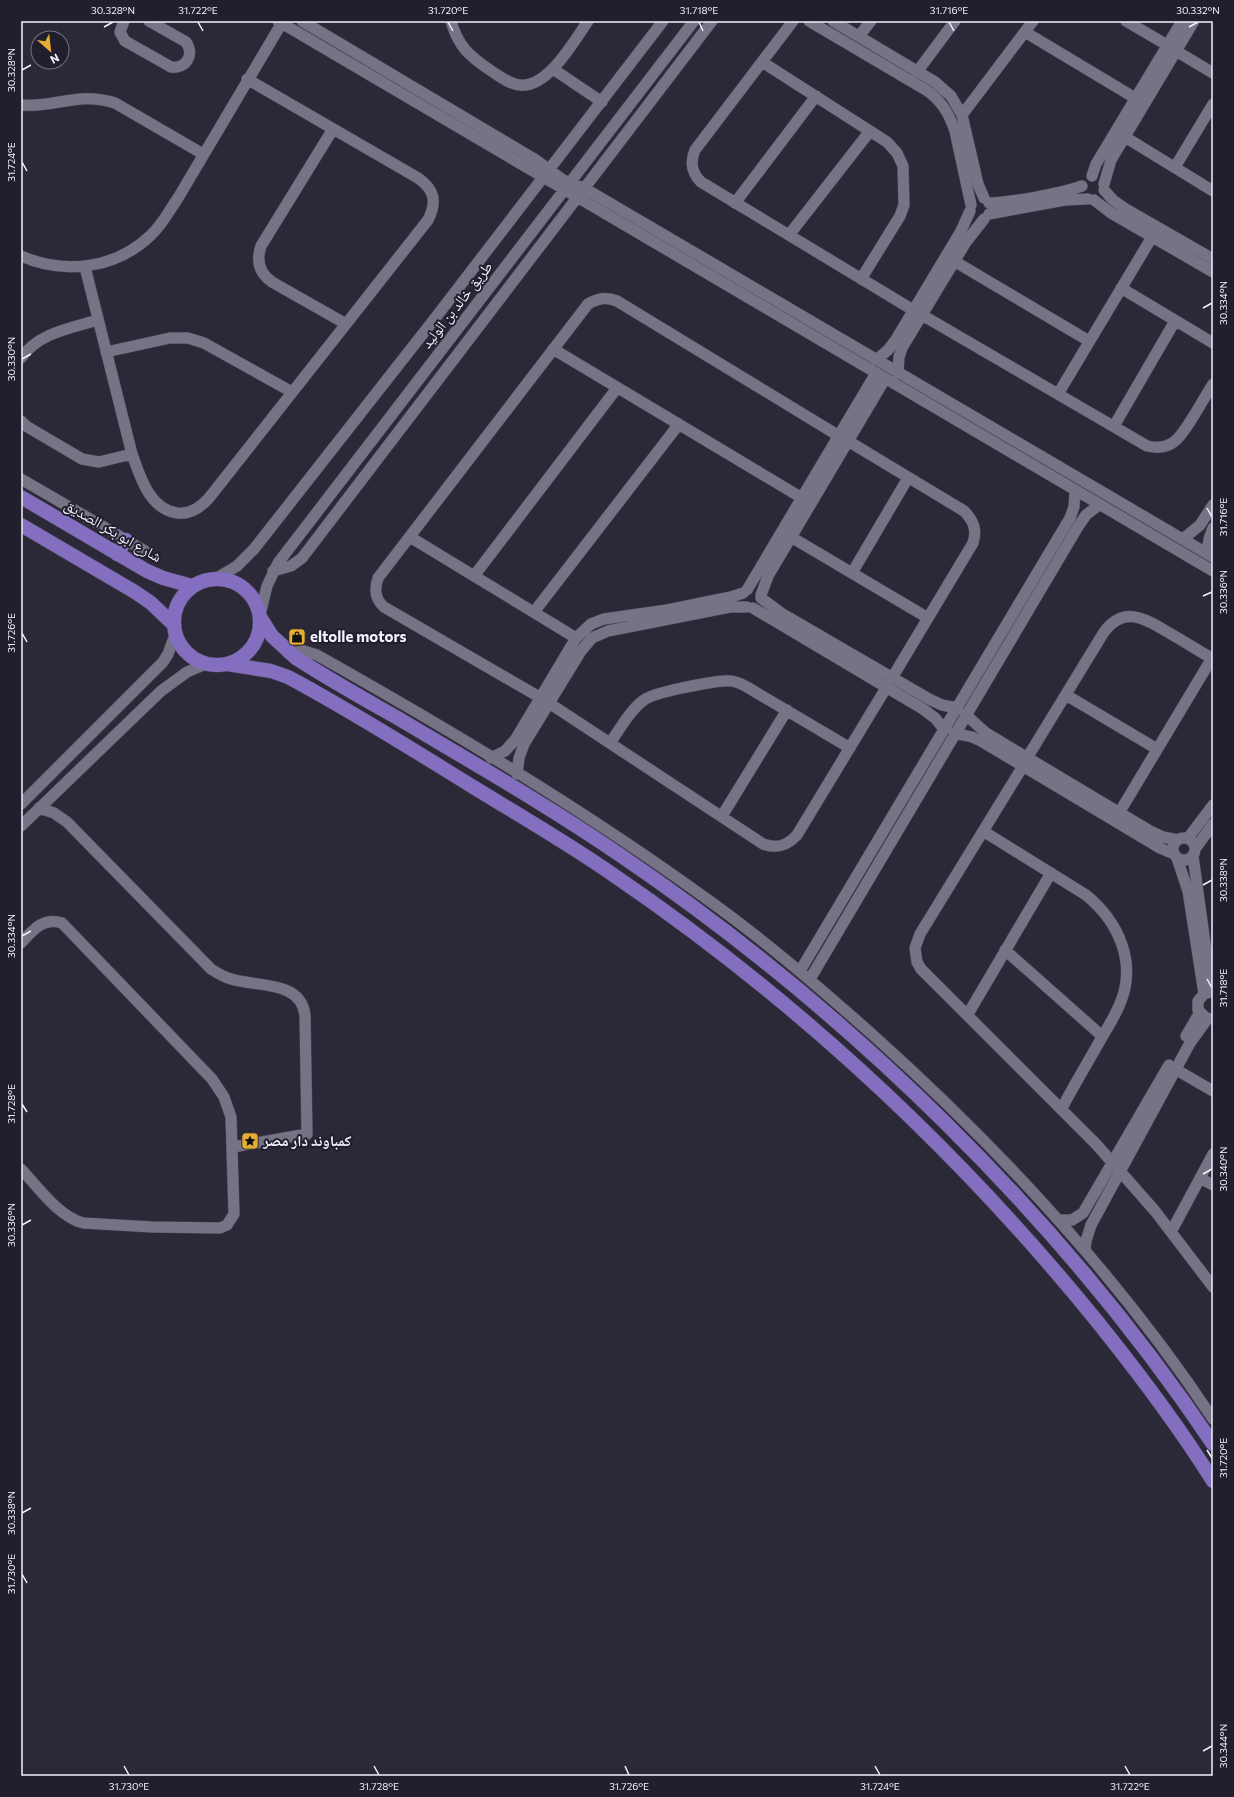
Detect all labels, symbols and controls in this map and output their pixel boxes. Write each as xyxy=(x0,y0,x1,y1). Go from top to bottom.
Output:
text: 30.328°N xyxy=(91,4,135,16)
text: 31.722°E xyxy=(178,4,218,16)
text: 31.720°E xyxy=(428,4,468,16)
text: 31.718°E xyxy=(680,4,718,16)
text: 31.716°E xyxy=(930,4,968,16)
text: 30.332°N xyxy=(1176,4,1220,16)
north arrow xyxy=(30,30,70,70)
text: 30.328°N xyxy=(5,48,17,92)
text: N xyxy=(48,52,62,67)
text: 31.724°E xyxy=(5,142,17,182)
street label: طريق خالد بن الوليد xyxy=(417,257,497,353)
text: 30.334°N xyxy=(1217,281,1229,325)
text: 30.330°N xyxy=(5,337,17,381)
street label: شارع ابو بكر الصديق xyxy=(61,495,165,567)
text: 31.716°E xyxy=(1217,498,1229,536)
text: 30.336°N xyxy=(1217,570,1229,614)
text: 31.726°E xyxy=(5,613,17,653)
shop icon: eltolle motors xyxy=(287,627,307,647)
place label: eltolle motors xyxy=(310,627,406,645)
text: 30.338°N xyxy=(1217,858,1229,902)
text: 30.334°N xyxy=(5,914,17,958)
text: 31.718°E xyxy=(1217,969,1229,1007)
text: 31.728°E xyxy=(5,1084,17,1124)
place icon: كمباوند دار مصر xyxy=(240,1131,260,1151)
place label: كمباوند دار مصر xyxy=(262,1131,352,1150)
text: 30.340°N xyxy=(1217,1147,1229,1191)
text: 30.336°N xyxy=(5,1203,17,1247)
text: 31.720°E xyxy=(1217,1438,1229,1478)
text: 30.338°N xyxy=(5,1491,17,1535)
text: 31.730°E xyxy=(5,1554,17,1594)
text: 30.344°N xyxy=(1217,1724,1229,1768)
text: 31.730°E xyxy=(109,1780,149,1792)
text: 31.728°E xyxy=(359,1780,399,1792)
text: 31.726°E xyxy=(609,1780,649,1792)
text: 31.724°E xyxy=(860,1780,900,1792)
text: 31.722°E xyxy=(1110,1780,1150,1792)

